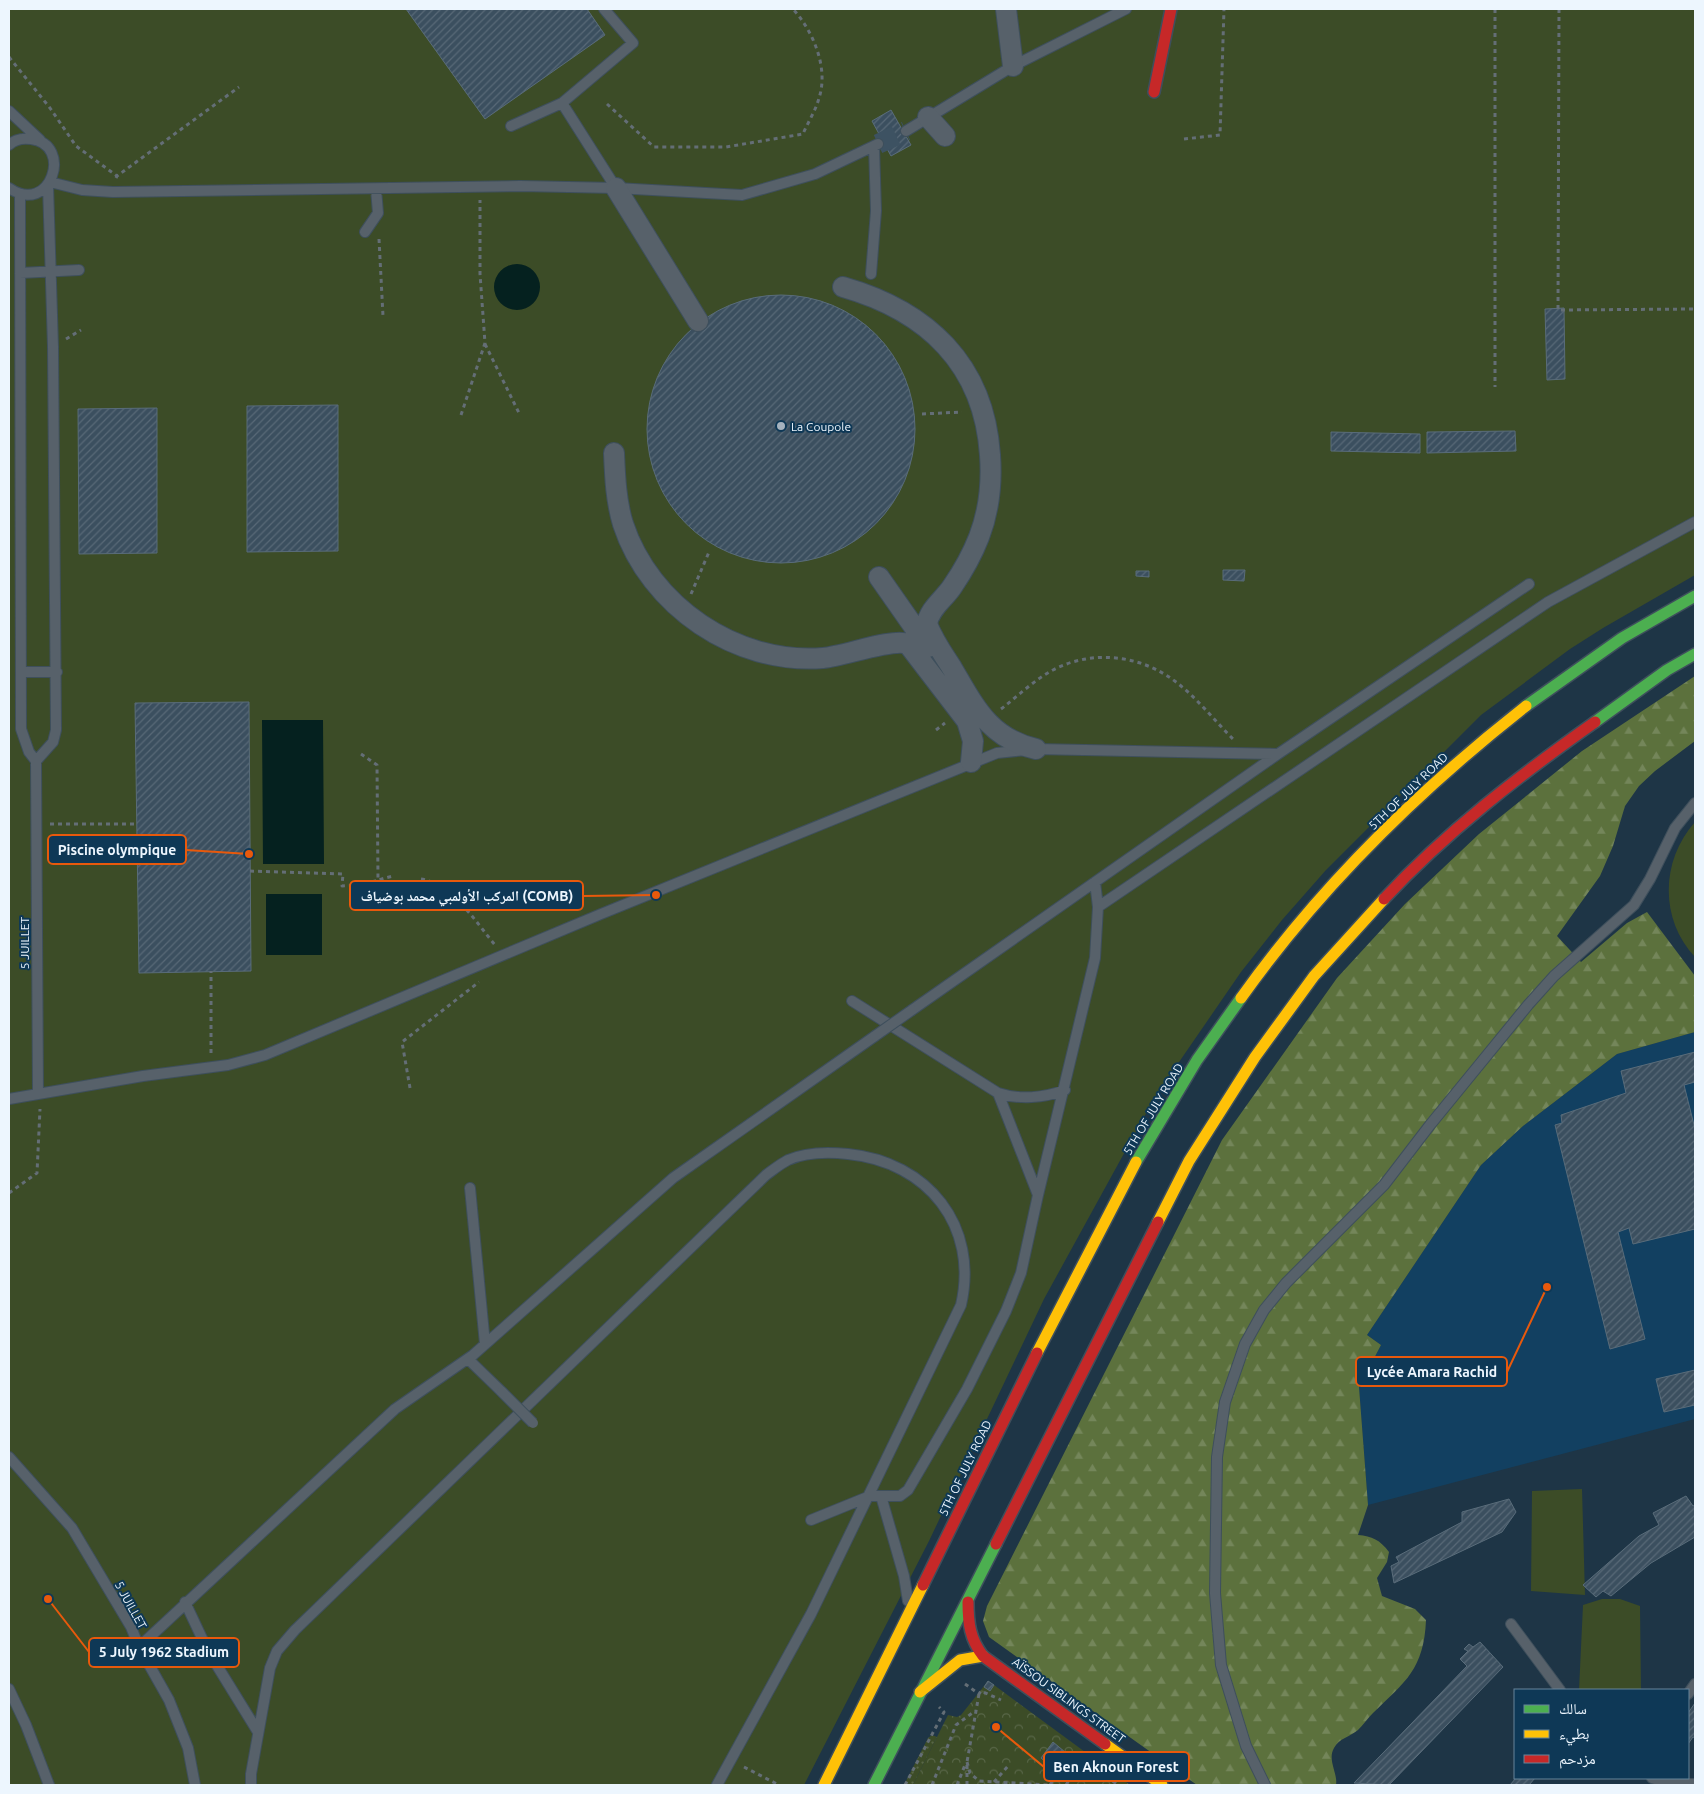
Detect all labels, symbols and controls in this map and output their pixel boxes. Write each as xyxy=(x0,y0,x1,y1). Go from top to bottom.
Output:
marker: La Coupole xyxy=(775,420,787,432)
place label: La Coupole xyxy=(791,420,851,433)
street label: 5TH OF JULY ROAD xyxy=(1366,750,1450,832)
callout: Piscine olympique xyxy=(48,835,186,864)
text: Piscine olympique xyxy=(58,842,176,858)
callout: المركب الأولمبي محمد بوضياف (COMB) xyxy=(350,881,583,910)
text: المركب الأولمبي محمد بوضياف (COMB) xyxy=(361,888,573,907)
street label: 5 JUILLET xyxy=(18,917,31,969)
street label: 5TH OF JULY ROAD xyxy=(1121,1061,1185,1157)
callout: Lycée Amara Rachid xyxy=(1356,1357,1507,1386)
text: Lycée Amara Rachid xyxy=(1367,1364,1497,1380)
street label: 5TH OF JULY ROAD xyxy=(936,1418,994,1518)
street label: 5 JUILLET xyxy=(113,1579,150,1631)
callout: 5 July 1962 Stadium xyxy=(89,1638,239,1667)
text: 5 July 1962 Stadium xyxy=(99,1644,229,1660)
street label: AÏSSOU SIBLINGS STREET xyxy=(1010,1655,1128,1745)
legend xyxy=(1514,1689,1689,1779)
text: سالك xyxy=(1559,1700,1587,1717)
text: بطيء xyxy=(1559,1725,1589,1746)
text: مزدحم xyxy=(1559,1750,1596,1769)
callout: Ben Aknoun Forest xyxy=(1044,1752,1189,1781)
text: Ben Aknoun Forest xyxy=(1053,1759,1179,1775)

